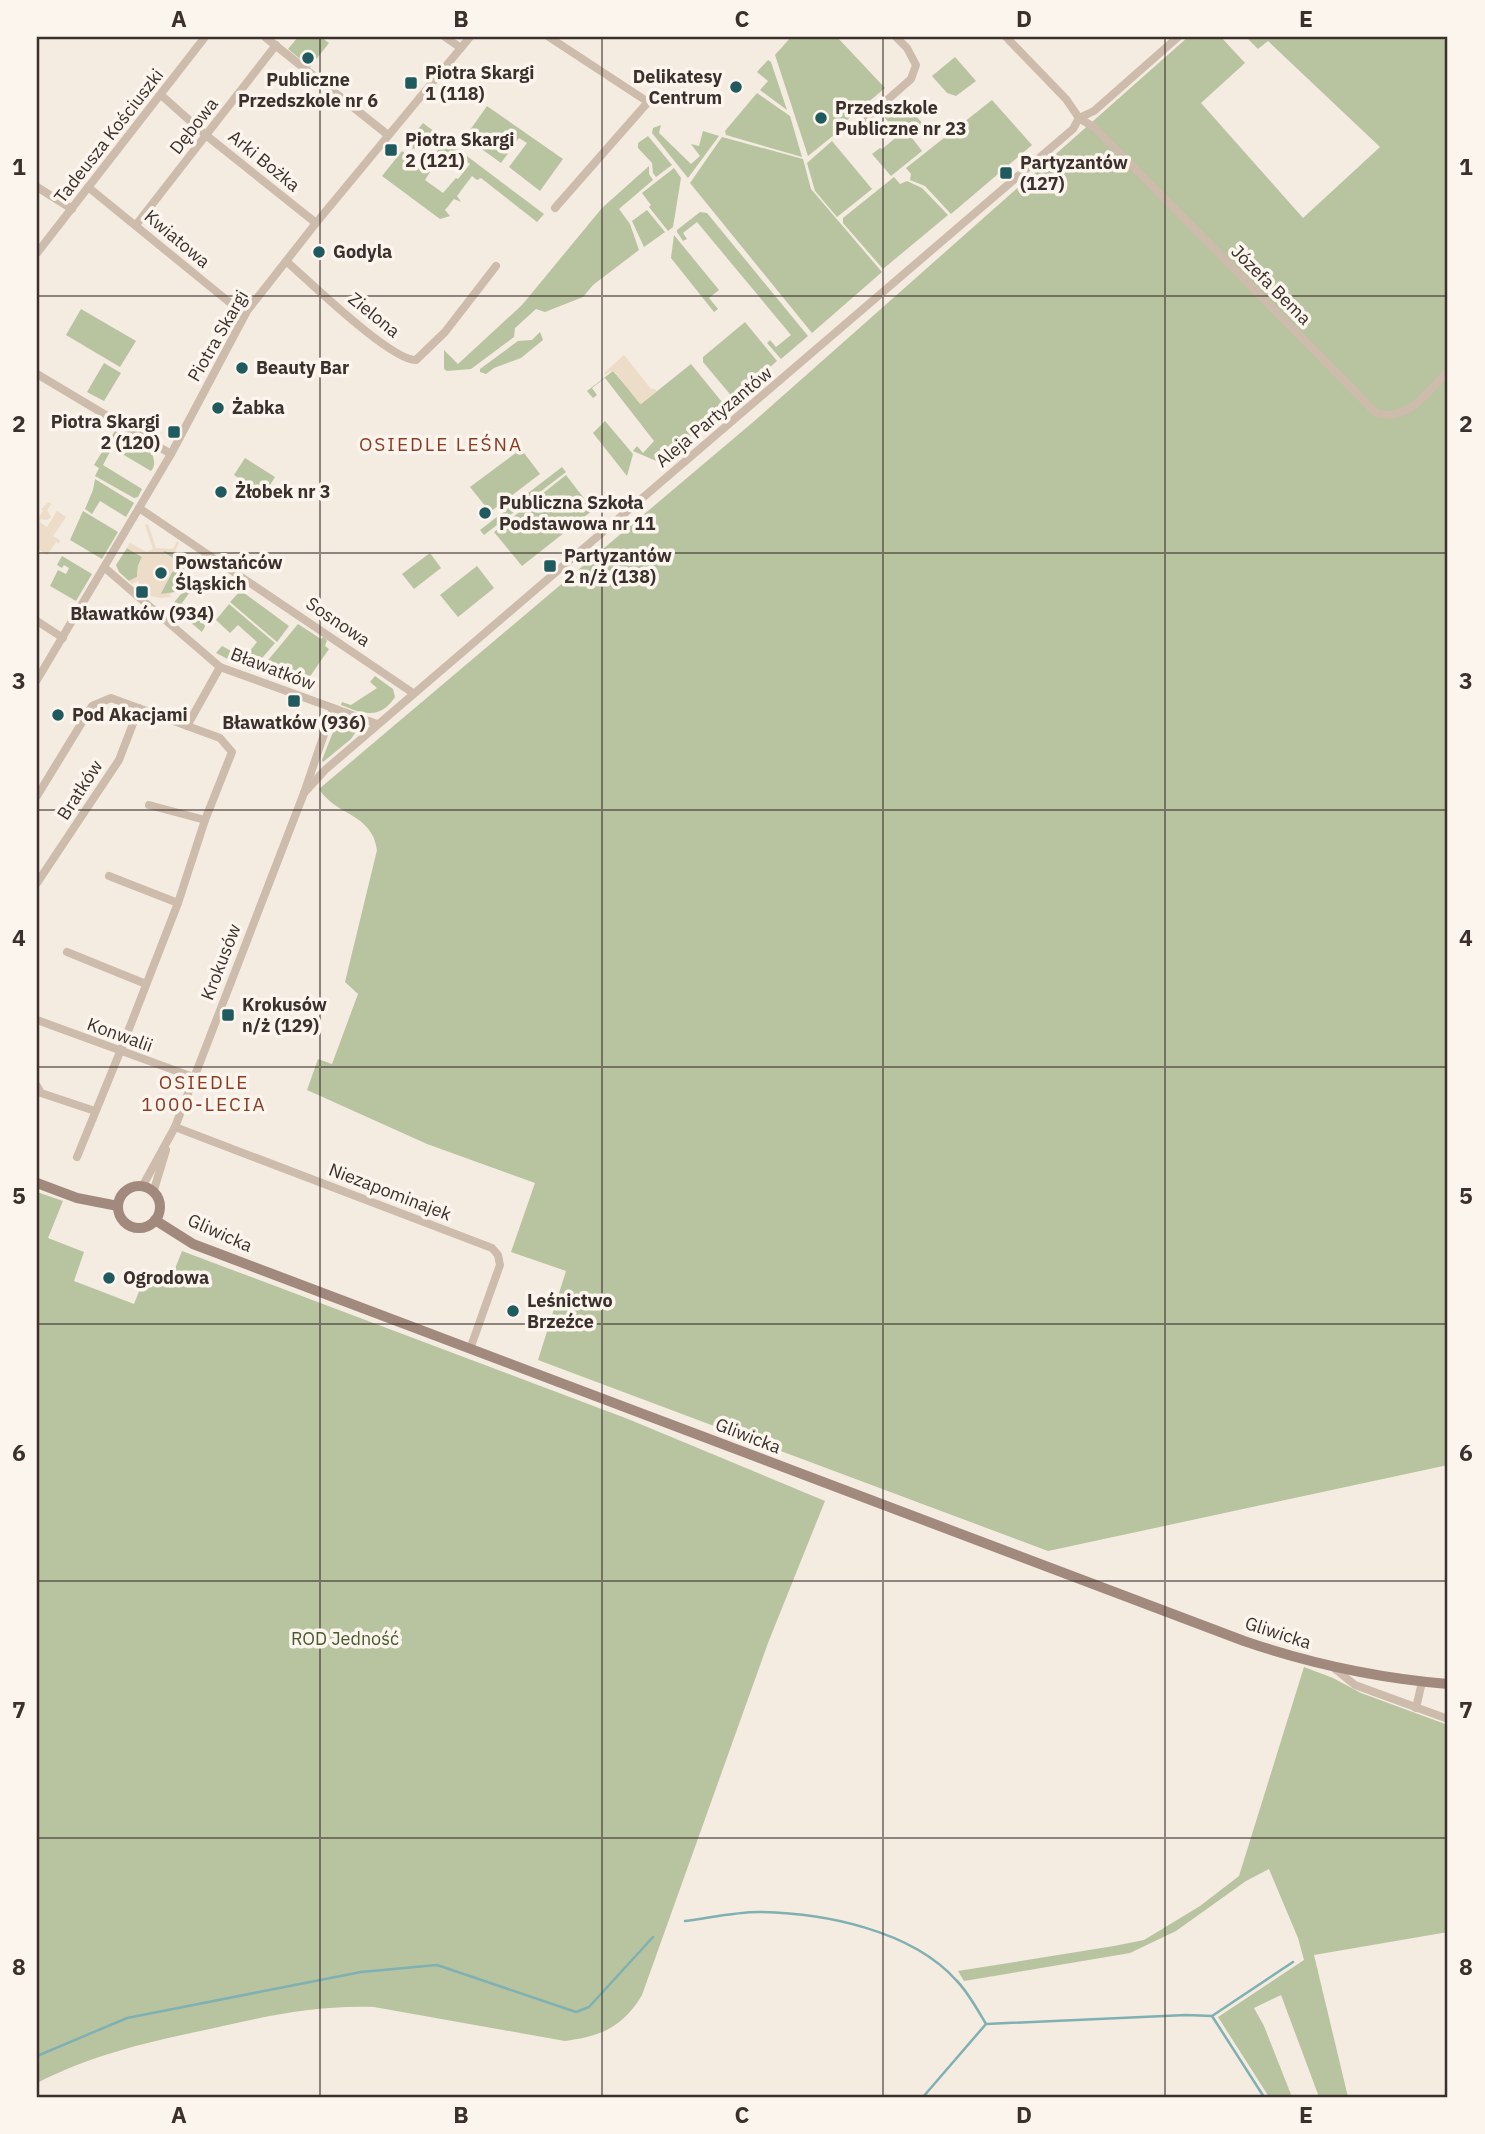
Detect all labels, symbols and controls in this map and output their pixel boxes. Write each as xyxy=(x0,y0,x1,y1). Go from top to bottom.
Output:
text: A xyxy=(171,3,187,33)
text: B xyxy=(453,3,469,33)
text: C xyxy=(735,3,750,33)
text: D xyxy=(1016,3,1032,33)
text: E xyxy=(1299,3,1313,33)
marker: Publiczne Przedszkole nr 6 xyxy=(300,50,316,66)
place label: Piotra Skargi 1 (118) xyxy=(425,61,534,105)
street label: Tadeusza Kościuszki xyxy=(49,64,168,208)
place label: Delikatesy Centrum xyxy=(633,65,722,109)
place label: Publiczne Przedszkole nr 6 xyxy=(238,68,378,112)
marker: Piotra Skargi 1 (118) xyxy=(403,75,419,91)
marker: Delikatesy Centrum xyxy=(728,79,744,95)
street label: Dębowa xyxy=(164,92,223,159)
place label: Przedszkole Publiczne nr 23 xyxy=(835,96,967,140)
marker: Przedszkole Publiczne nr 23 xyxy=(813,110,829,126)
street label: Arki Bożka xyxy=(224,125,305,197)
place label: Piotra Skargi 2 (121) xyxy=(405,128,514,172)
marker: Piotra Skargi 2 (121) xyxy=(383,142,399,158)
text: 1 xyxy=(12,151,26,181)
place label: Partyzantów (127) xyxy=(1020,151,1128,195)
text: 1 xyxy=(1459,151,1473,181)
marker: Partyzantów (127) xyxy=(998,165,1014,181)
street label: Kwiatowa xyxy=(140,205,215,273)
place label: Godyla xyxy=(333,240,392,263)
street label: Józefa Bema xyxy=(1226,240,1316,330)
marker: Godyla xyxy=(311,244,327,260)
street label: Piotra Skargi xyxy=(182,286,253,386)
street label: Zielona xyxy=(344,287,405,343)
place label: Beauty Bar xyxy=(256,356,349,379)
marker: Beauty Bar xyxy=(234,360,250,376)
street label: Aleja Partyzantów xyxy=(651,361,777,472)
place label: Żabka xyxy=(232,396,285,419)
marker: Żabka xyxy=(210,400,226,416)
text: 2 xyxy=(12,408,26,438)
text: 2 xyxy=(1459,408,1473,438)
place label: Piotra Skargi 2 (120) xyxy=(51,410,160,454)
marker: Piotra Skargi 2 (120) xyxy=(166,424,182,440)
district label: OSIEDLE LEŚNA xyxy=(359,432,523,456)
place label: Żłobek nr 3 xyxy=(235,480,330,503)
marker: Żłobek nr 3 xyxy=(213,484,229,500)
place label: Publiczna Szkoła Podstawowa nr 11 xyxy=(499,491,656,535)
marker: Publiczna Szkoła Podstawowa nr 11 xyxy=(477,505,493,521)
place label: Partyzantów 2 n/ż (138) xyxy=(564,544,672,588)
place label: Powstańców Śląskich xyxy=(175,551,283,595)
marker: Partyzantów 2 n/ż (138) xyxy=(542,558,558,574)
marker: Powstańców Śląskich xyxy=(153,565,169,581)
marker: Bławatków (934) xyxy=(134,584,150,600)
street label: Sosnowa xyxy=(302,592,375,652)
place label: Bławatków (934) xyxy=(70,602,214,625)
street label: Bławatków xyxy=(228,642,319,695)
text: 3 xyxy=(12,665,26,695)
text: 3 xyxy=(1459,665,1473,695)
marker: Bławatków (936) xyxy=(286,693,302,709)
place label: Pod Akacjami xyxy=(72,703,188,726)
marker: Pod Akacjami xyxy=(50,707,66,723)
place label: Bławatków (936) xyxy=(222,711,366,734)
street label: Bratków xyxy=(52,755,108,824)
street label: Krokusów xyxy=(195,920,246,1003)
text: 4 xyxy=(12,922,26,952)
text: 4 xyxy=(1459,922,1473,952)
place label: Krokusów n/ż (129) xyxy=(242,993,327,1037)
marker: Krokusów n/ż (129) xyxy=(220,1007,236,1023)
street label: Konwalii xyxy=(84,1012,156,1057)
district label: OSIEDLE 1000-LECIA xyxy=(141,1070,267,1116)
street label: Niezapominajek xyxy=(326,1158,455,1226)
text: 5 xyxy=(12,1180,26,1210)
text: 5 xyxy=(1459,1180,1473,1210)
street label: Gliwicka xyxy=(184,1208,256,1257)
place label: Ogrodowa xyxy=(123,1266,209,1289)
marker: Ogrodowa xyxy=(101,1270,117,1286)
place label: Leśnictwo Brzeźce xyxy=(527,1289,613,1333)
marker: Leśnictwo Brzeźce xyxy=(505,1303,521,1319)
street label: Gliwicka xyxy=(712,1413,785,1459)
text: 6 xyxy=(12,1437,26,1467)
text: 6 xyxy=(1459,1437,1473,1467)
street label: Gliwicka xyxy=(1242,1611,1315,1654)
park label: ROD Jedność xyxy=(291,1627,399,1650)
text: 7 xyxy=(12,1694,26,1724)
text: 7 xyxy=(1459,1694,1473,1724)
text: 8 xyxy=(12,1951,26,1981)
text: 8 xyxy=(1459,1951,1473,1981)
text: A xyxy=(171,2099,187,2129)
text: B xyxy=(453,2099,469,2129)
text: C xyxy=(735,2099,750,2129)
text: D xyxy=(1016,2099,1032,2129)
text: E xyxy=(1299,2099,1313,2129)

